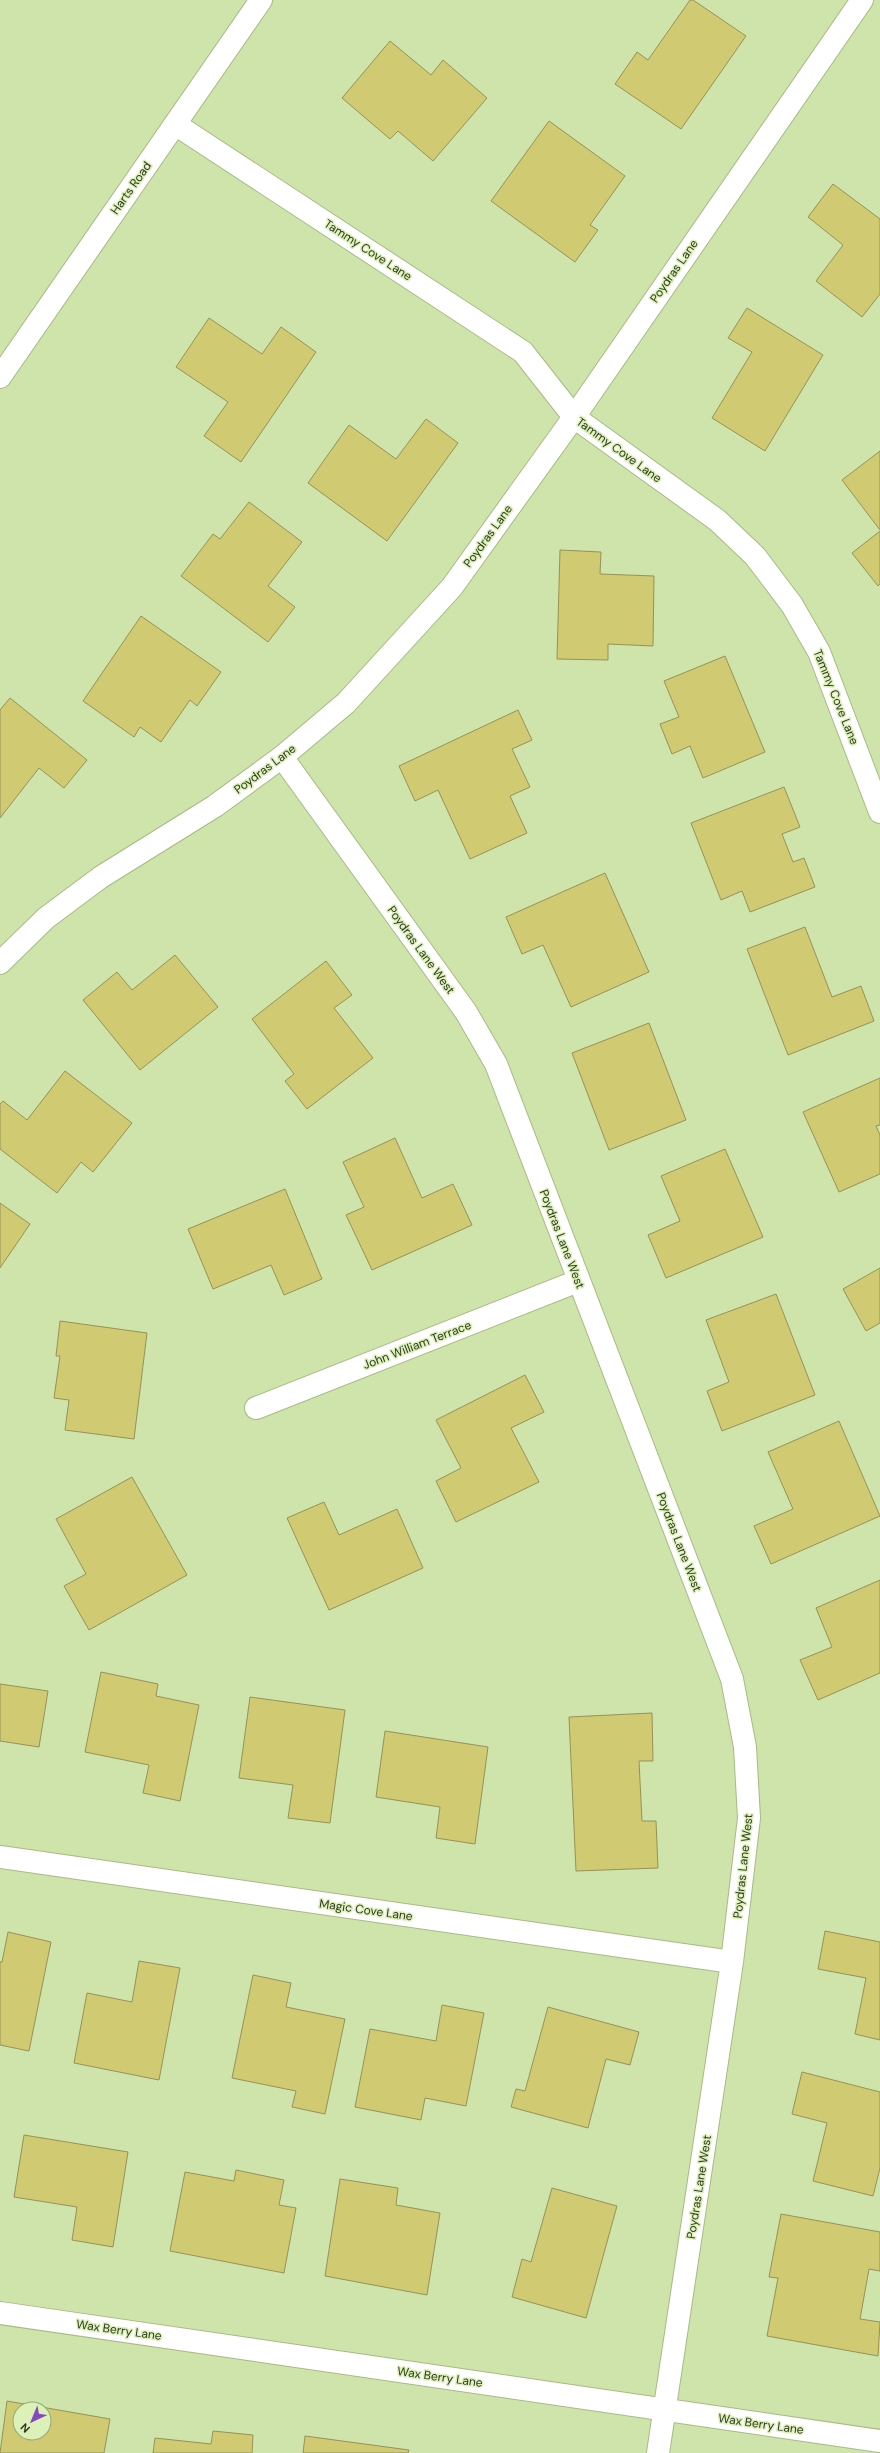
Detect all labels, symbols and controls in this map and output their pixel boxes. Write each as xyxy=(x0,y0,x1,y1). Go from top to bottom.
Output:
street label: Harts Road xyxy=(107,158,155,218)
street label: Tammy Cove Lane xyxy=(321,216,415,284)
street label: Poydras Lane xyxy=(646,236,702,306)
street label: Tammy Cove Lane xyxy=(573,414,665,486)
street label: Poydras Lane xyxy=(460,501,516,570)
street label: Tammy Cove Lane xyxy=(810,647,862,747)
street label: Poydras Lane xyxy=(231,740,299,798)
street label: Poydras Lane West xyxy=(384,903,459,997)
street label: Poydras Lane West xyxy=(536,1187,588,1291)
street label: John William Terrace xyxy=(361,1317,474,1373)
street label: Poydras Lane West xyxy=(653,1490,705,1594)
street label: Poydras Lane West xyxy=(730,1813,756,1919)
street label: Magic Cove Lane xyxy=(318,1896,414,1925)
street label: Poydras Lane West xyxy=(683,2134,715,2240)
street label: Wax Berry Lane xyxy=(75,2316,163,2344)
street label: Wax Berry Lane xyxy=(396,2363,484,2391)
north arrow xyxy=(12,2401,52,2441)
street label: Wax Berry Lane xyxy=(717,2410,805,2438)
text: N xyxy=(17,2420,33,2436)

